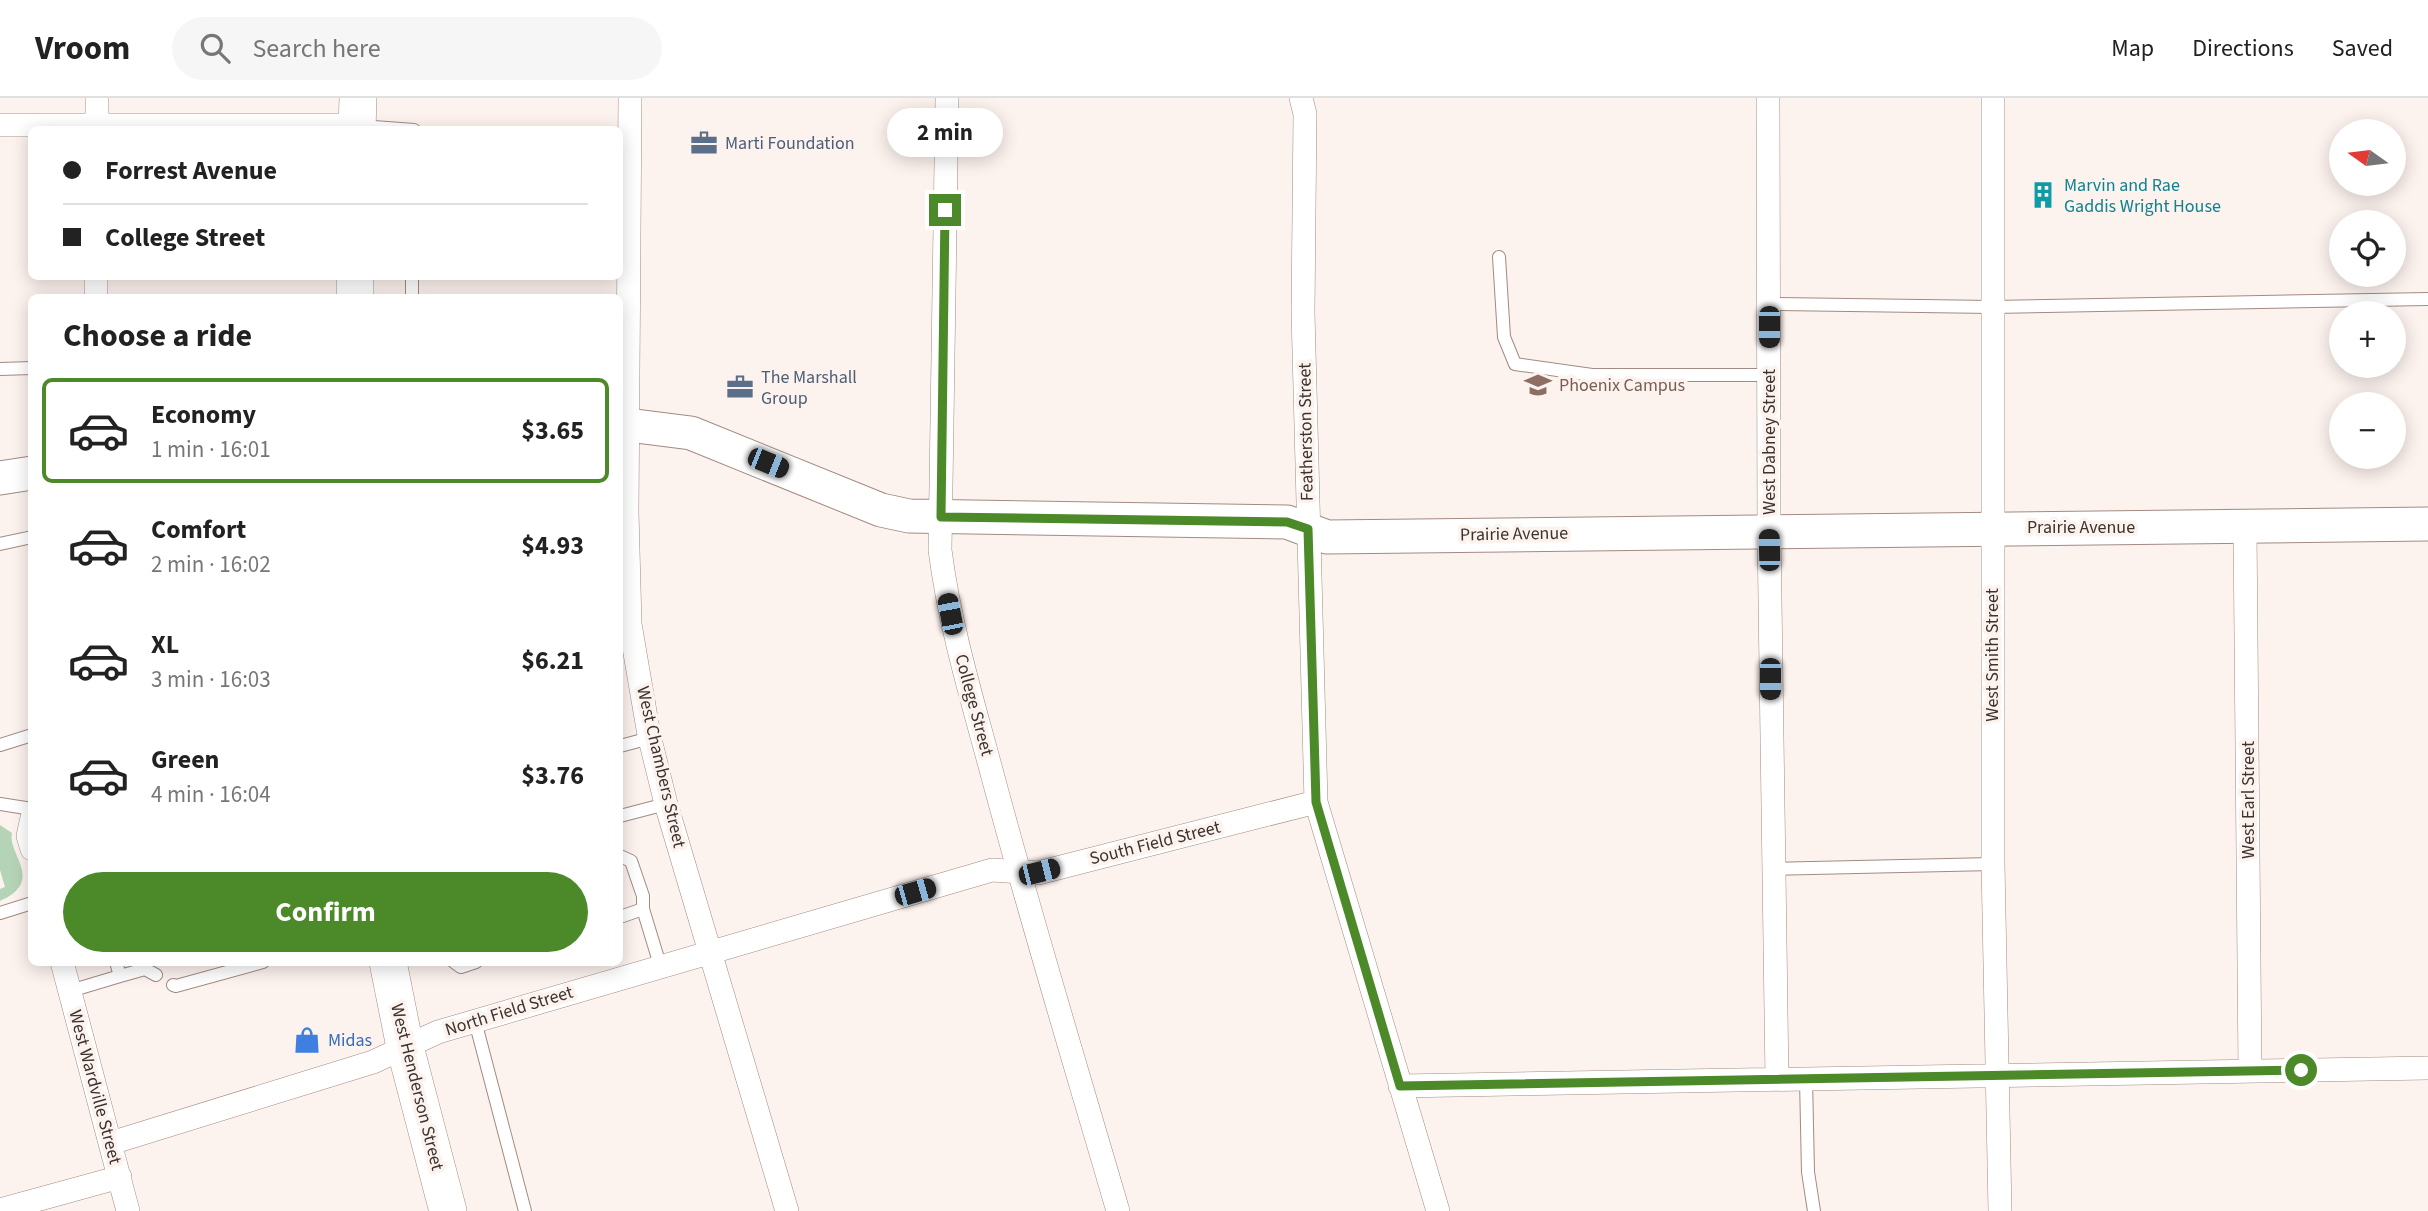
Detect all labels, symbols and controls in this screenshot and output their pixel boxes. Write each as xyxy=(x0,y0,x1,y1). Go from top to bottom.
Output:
search box xyxy=(172,17,662,80)
text: Vroom xyxy=(35,25,130,72)
icon: search xyxy=(196,29,234,67)
text: Search here xyxy=(252,30,381,67)
text: Map xyxy=(2111,31,2154,66)
text: Directions xyxy=(2192,31,2294,66)
text: Saved xyxy=(2332,31,2393,66)
callout: 2 min xyxy=(887,108,1003,158)
text: 2 min xyxy=(917,116,973,149)
north arrow xyxy=(2329,119,2406,196)
map controls xyxy=(2329,119,2406,469)
office icon: Marti Foundation xyxy=(689,128,719,158)
place label: Marti Foundation xyxy=(725,131,855,156)
text: Forrest Avenue xyxy=(105,152,277,189)
place label: Marvin and Rae Gaddis Wright House xyxy=(2064,173,2221,219)
building icon: Marvin and Rae Gaddis Wright House xyxy=(2028,180,2058,210)
route end xyxy=(929,194,961,226)
button: locate xyxy=(2329,210,2406,287)
text: College Street xyxy=(105,219,265,256)
button: + xyxy=(2329,301,2406,378)
car xyxy=(1759,306,1780,348)
text: Choose a ride xyxy=(63,313,252,359)
street label: Featherston Street xyxy=(1292,363,1320,501)
place label: The Marshall Group xyxy=(761,365,857,411)
street label: West Dabney Street xyxy=(1757,369,1782,515)
school or university icon: Phoenix Campus xyxy=(1523,370,1553,400)
office icon: The Marshall Group xyxy=(725,372,755,402)
place label: Phoenix Campus xyxy=(1559,373,1685,398)
button: − xyxy=(2329,392,2406,469)
text: Economy xyxy=(151,396,256,433)
icon: car xyxy=(67,399,130,462)
text: $3.65 xyxy=(521,412,584,449)
text: 1 min · 16:01 xyxy=(151,433,271,466)
car xyxy=(745,445,792,481)
text: Comfort xyxy=(151,511,246,548)
icon: car xyxy=(67,514,130,577)
street label: Prairie Avenue xyxy=(2027,515,2135,540)
street label: Prairie Avenue xyxy=(1460,521,1568,547)
text: $4.93 xyxy=(521,527,584,564)
car xyxy=(1759,529,1780,571)
text: 2 min · 16:02 xyxy=(151,548,271,581)
street label: West Smith Street xyxy=(1980,588,2005,722)
car xyxy=(936,591,965,637)
text: XL xyxy=(151,626,179,663)
icon: car xyxy=(67,629,130,692)
text: $6.21 xyxy=(521,642,584,679)
street label: College Street xyxy=(948,651,1000,759)
car xyxy=(1760,658,1781,700)
text: 3 min · 16:03 xyxy=(151,663,271,696)
street label: West Chambers Street xyxy=(630,684,692,850)
text: Green xyxy=(151,741,219,778)
street label: West Earl Street xyxy=(2236,741,2261,859)
icon: car xyxy=(67,744,130,807)
text: $3.76 xyxy=(521,757,584,794)
text: 4 min · 16:04 xyxy=(151,778,271,811)
street label: South Field Street xyxy=(1087,815,1223,871)
car xyxy=(1017,857,1062,887)
button: Confirm xyxy=(63,872,588,952)
car xyxy=(892,876,939,908)
street label: North Field Street xyxy=(442,980,576,1042)
street label: West Henderson Street xyxy=(384,1001,450,1173)
street label: West Wardville Street xyxy=(62,1007,128,1167)
shop icon: Midas xyxy=(292,1025,322,1055)
place label: Midas xyxy=(328,1028,372,1053)
route start xyxy=(2285,1054,2317,1086)

